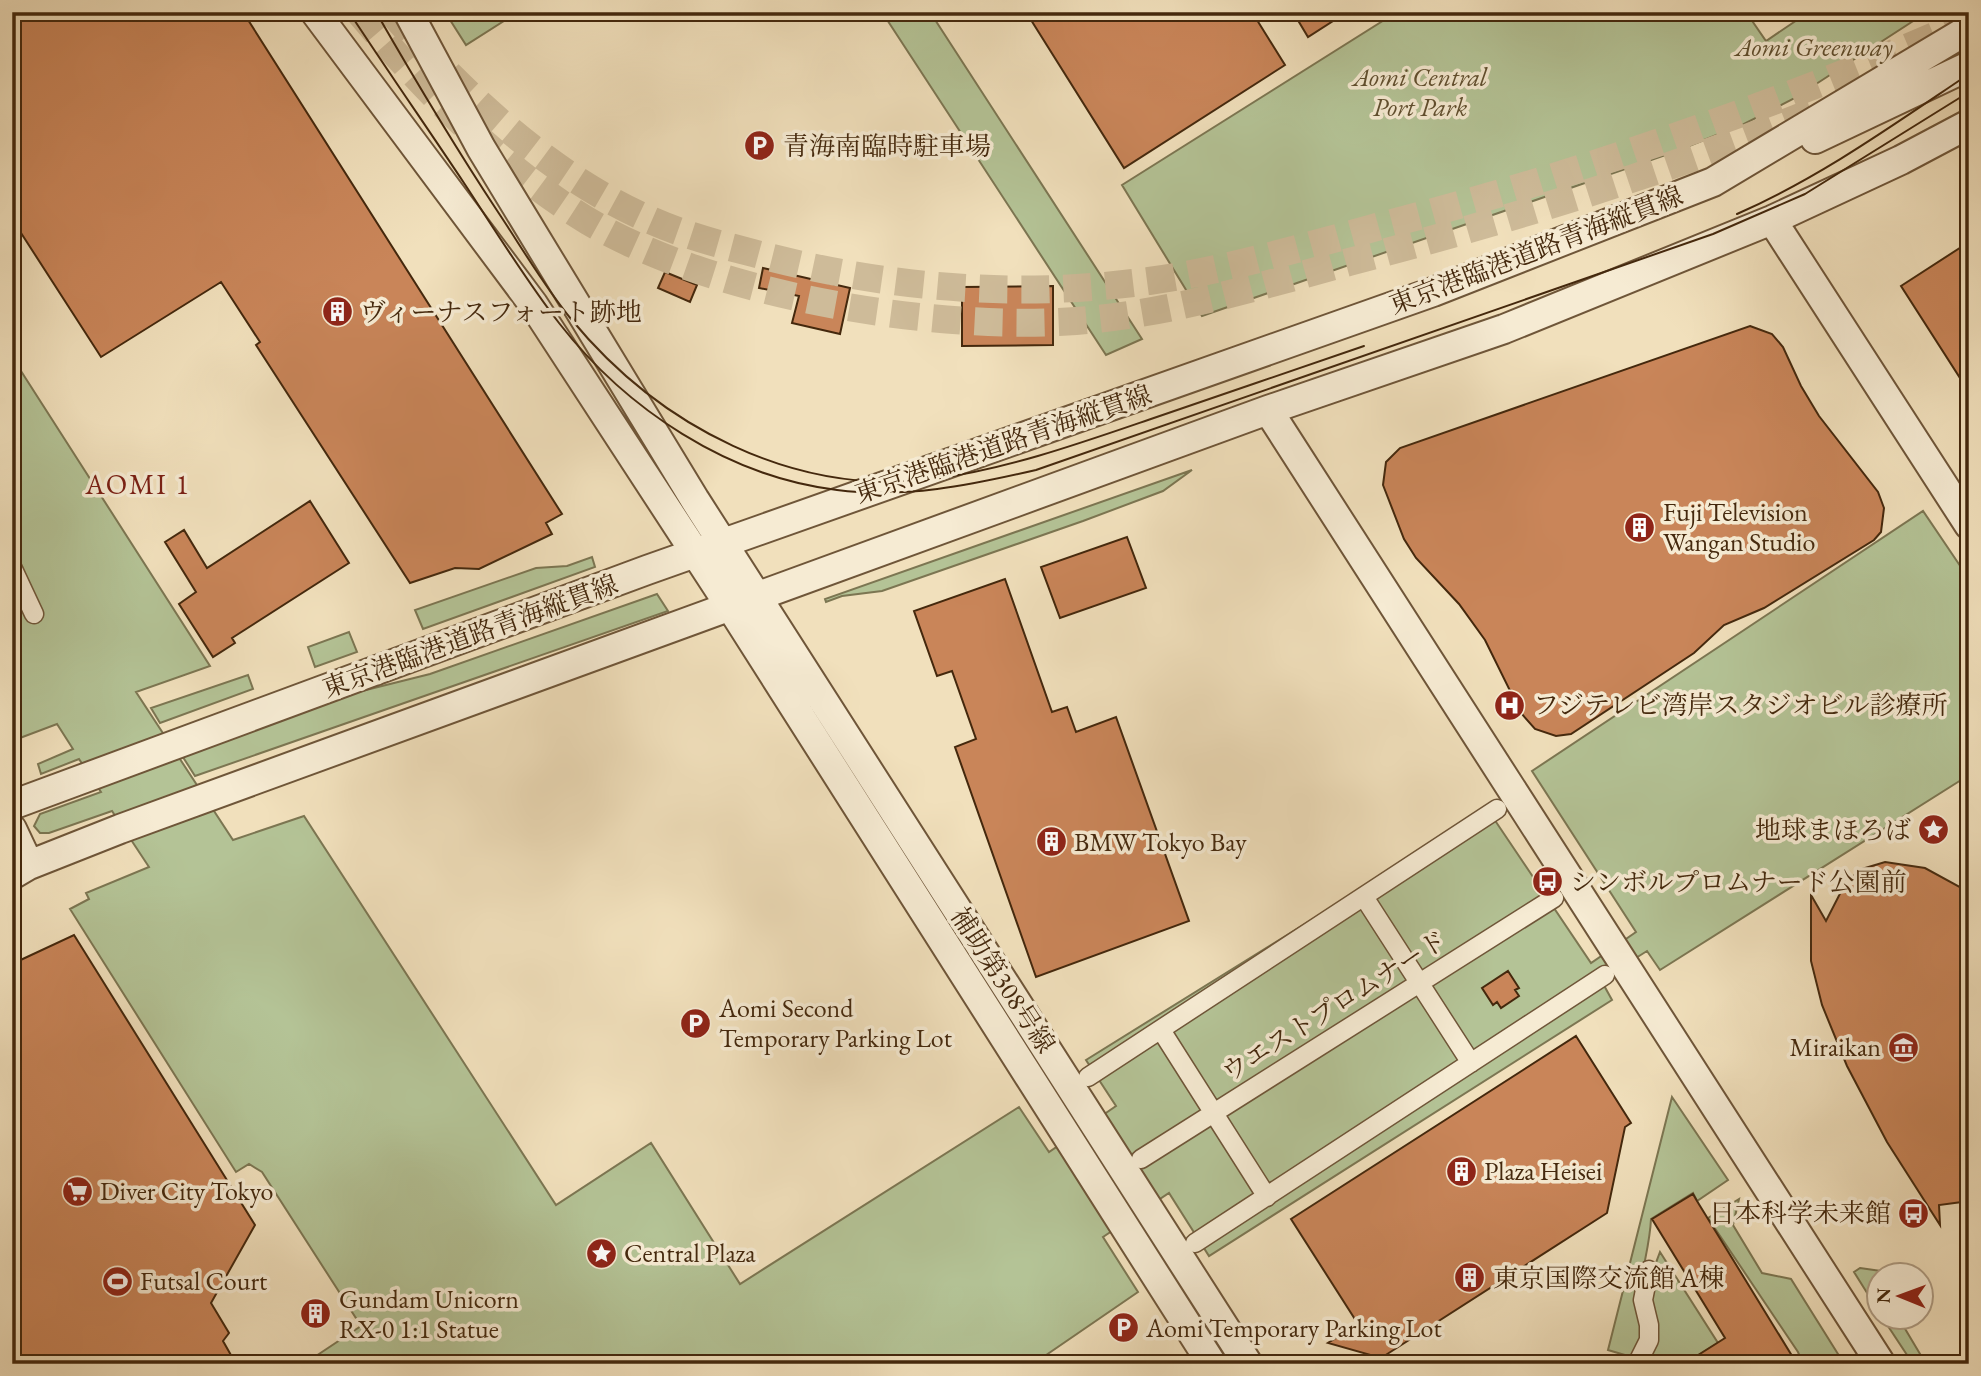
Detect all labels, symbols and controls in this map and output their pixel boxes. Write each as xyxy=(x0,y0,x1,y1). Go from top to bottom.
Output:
park label: Aomi Greenway xyxy=(1733,30,1893,64)
park label: Aomi Central Port Park xyxy=(1351,60,1488,124)
parking icon: 青海南臨時駐車場 xyxy=(743,129,777,163)
place label: 青海南臨時駐車場 xyxy=(783,129,991,163)
street label: 東京港臨港道路青海縦貫線 xyxy=(1384,178,1688,322)
building icon: ヴィーナスフォート跡地 xyxy=(320,295,354,329)
place label: ヴィーナスフォート跡地 xyxy=(360,295,642,329)
street label: 東京港臨港道路青海縦貫線 xyxy=(850,377,1156,511)
district label: AOMI 1 xyxy=(84,466,191,502)
place label: Fuji Television Wangan Studio xyxy=(1663,495,1815,559)
building icon: Fuji Television Wangan Studio xyxy=(1623,510,1657,544)
street label: 東京港臨港道路青海縦貫線 xyxy=(318,567,622,705)
hospital icon: フジテレビ湾岸スタジオビル診療所 xyxy=(1493,688,1527,722)
place label: フジテレビ湾岸スタジオビル診療所 xyxy=(1533,688,1947,722)
place label: 地球まほろば xyxy=(1755,813,1911,847)
place icon: 地球まほろば xyxy=(1917,813,1951,847)
building icon: BMW Tokyo Bay xyxy=(1034,825,1068,859)
place label: BMW Tokyo Bay xyxy=(1074,825,1247,859)
bus stop icon: シンボルプロムナード公園前 xyxy=(1530,865,1564,899)
place label: シンボルプロムナード公園前 xyxy=(1570,865,1907,899)
street label: 補助第308号線 xyxy=(943,901,1063,1059)
street label: ウエストプロムナード xyxy=(1215,923,1453,1089)
place label: Aomi Second Temporary Parking Lot xyxy=(718,991,952,1055)
parking icon: Aomi Second Temporary Parking Lot xyxy=(679,1006,713,1040)
place label: Miraikan xyxy=(1789,1030,1881,1064)
museum icon: Miraikan xyxy=(1887,1030,1921,1064)
building icon: Plaza Heisei xyxy=(1444,1154,1478,1188)
place label: Plaza Heisei xyxy=(1484,1154,1602,1188)
supermarket icon: Diver City Tokyo xyxy=(60,1174,94,1208)
place label: Diver City Tokyo xyxy=(100,1174,273,1208)
place label: 日本科学未来館 xyxy=(1709,1196,1891,1230)
bus stop icon: 日本科学未来館 xyxy=(1897,1196,1931,1230)
place icon: Central Plaza xyxy=(584,1236,618,1270)
place label: Central Plaza xyxy=(624,1236,756,1270)
north arrow xyxy=(1866,1260,1936,1330)
building icon: 東京国際交流館 A棟 xyxy=(1453,1261,1487,1295)
place label: 東京国際交流館 A棟 xyxy=(1493,1261,1724,1295)
sports icon: Futsal Court xyxy=(100,1264,134,1298)
place label: Futsal Court xyxy=(140,1264,267,1298)
place label: Gundam Unicorn RX-0 1:1 Statue xyxy=(339,1282,519,1346)
text: N xyxy=(1871,1287,1896,1304)
building icon: Gundam Unicorn RX-0 1:1 Statue xyxy=(299,1297,333,1331)
parking icon: Aomi Temporary Parking Lot xyxy=(1106,1311,1140,1345)
place label: Aomi Temporary Parking Lot xyxy=(1145,1311,1442,1345)

